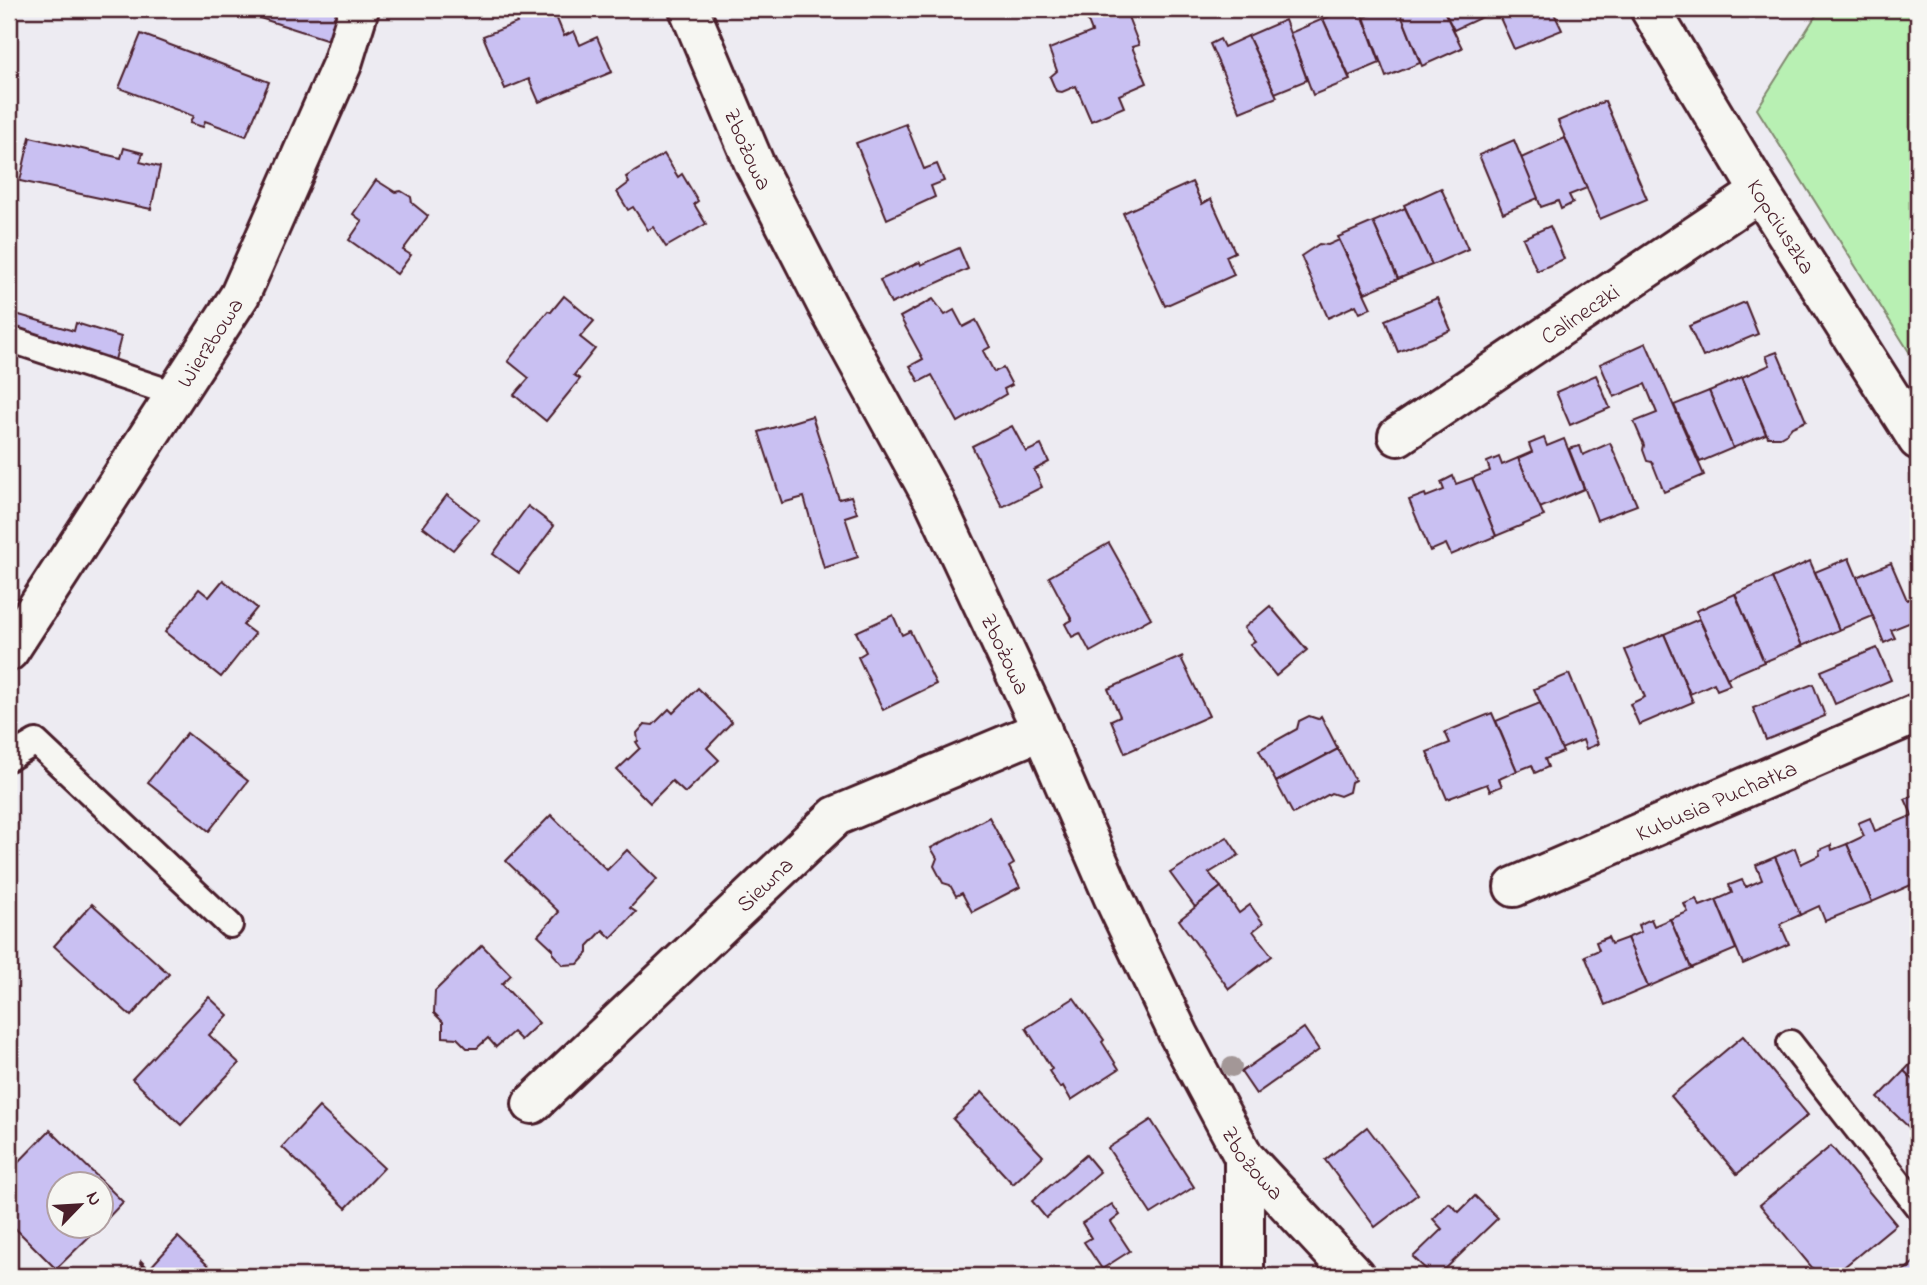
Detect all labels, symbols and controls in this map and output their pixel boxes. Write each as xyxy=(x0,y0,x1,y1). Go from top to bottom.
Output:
street label: Zbożowa xyxy=(714,104,779,197)
street label: Kopciuszka xyxy=(1737,174,1822,281)
street label: Calineczki xyxy=(1535,277,1627,354)
street label: Wierzbowa xyxy=(170,292,253,395)
street label: Zbożowa xyxy=(971,609,1037,701)
street label: Kubusia Puchatka xyxy=(1631,753,1803,852)
street label: Siewna xyxy=(730,850,802,921)
street label: Zbożowa xyxy=(1212,1121,1291,1209)
north arrow xyxy=(46,1170,116,1240)
text: N xyxy=(78,1187,108,1211)

